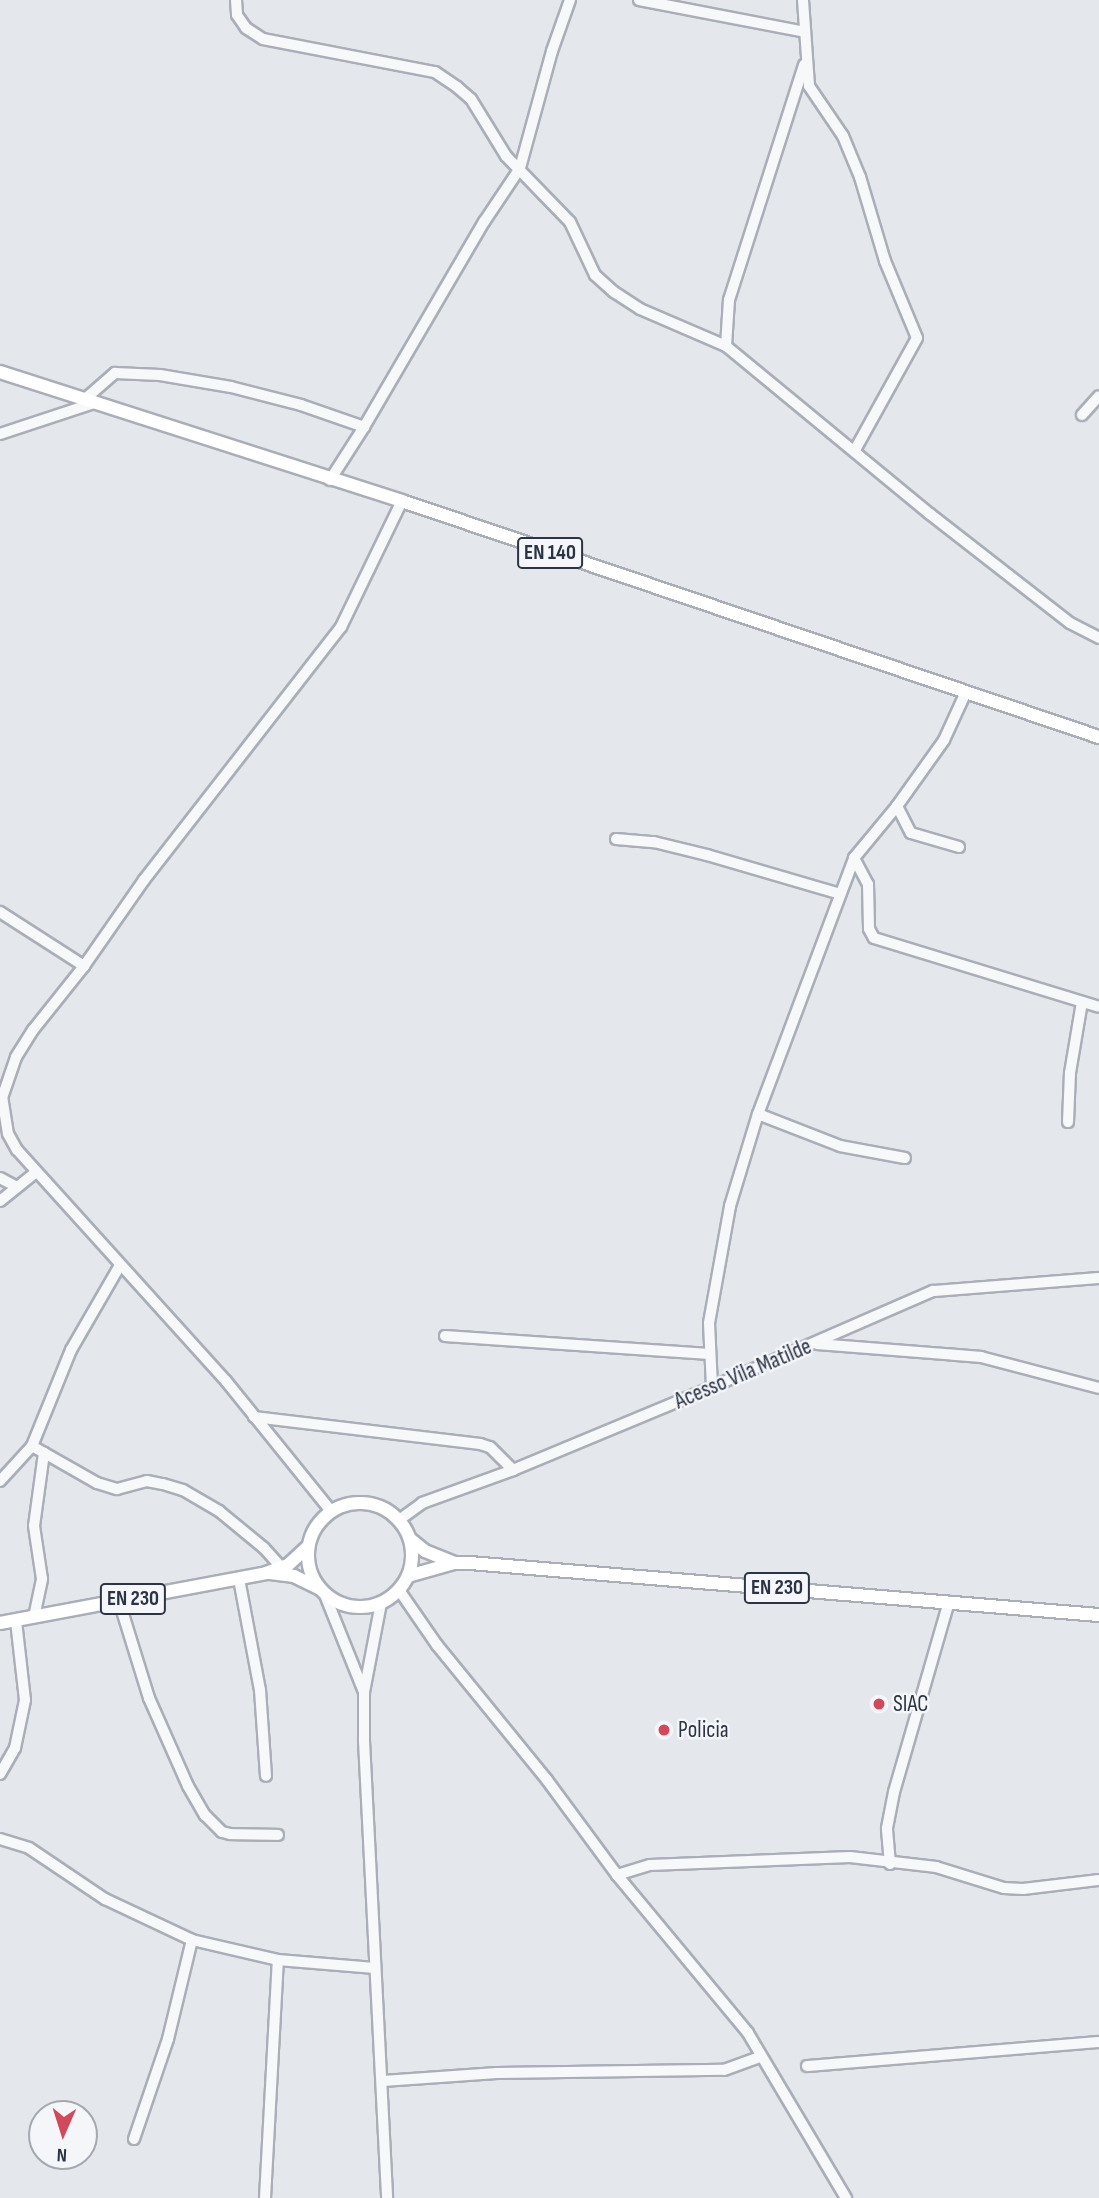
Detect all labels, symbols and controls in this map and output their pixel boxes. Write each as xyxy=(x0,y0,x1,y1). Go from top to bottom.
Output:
road number: EN 140 xyxy=(517,536,583,570)
street label: Acesso Vila Matilde xyxy=(670,1333,816,1415)
road number: EN 230 xyxy=(744,1570,810,1606)
road number: EN 230 xyxy=(100,1582,166,1616)
place label: SIAC xyxy=(893,1690,928,1718)
marker: SIAC xyxy=(871,1696,887,1712)
place label: Policia xyxy=(678,1716,729,1744)
marker: Policia xyxy=(656,1722,672,1738)
north arrow xyxy=(28,2100,98,2170)
text: N xyxy=(56,2143,68,2166)

